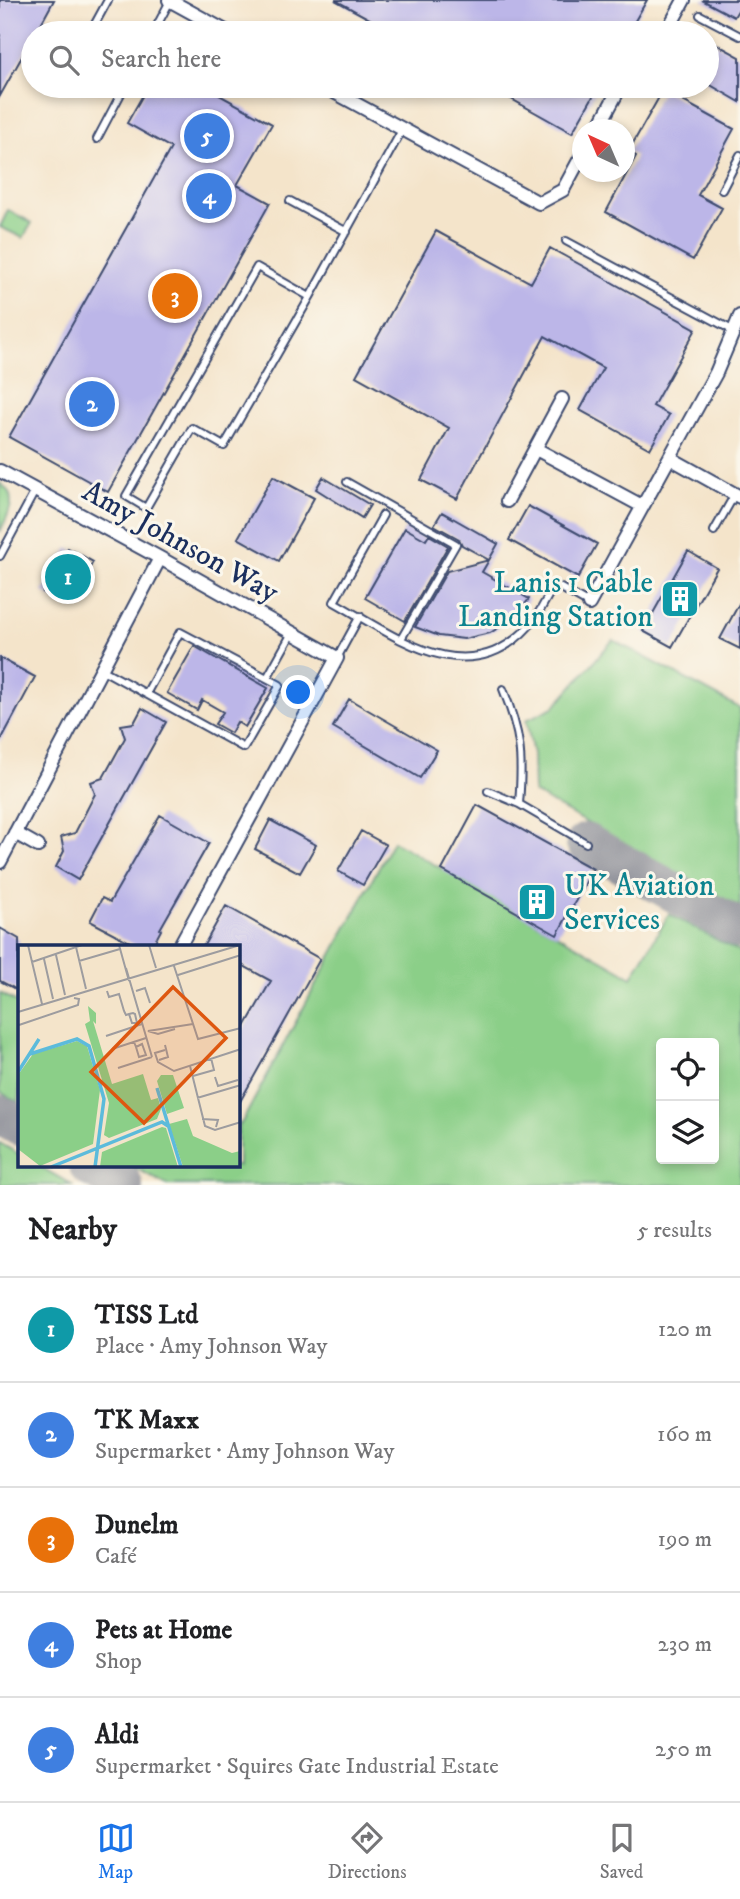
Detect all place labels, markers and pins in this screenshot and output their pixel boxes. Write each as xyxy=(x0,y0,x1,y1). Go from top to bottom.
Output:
pin: 5 xyxy=(184,110,230,162)
pin: 4 xyxy=(186,170,232,222)
pin: 3 xyxy=(152,270,198,322)
pin: 2 xyxy=(69,378,115,430)
pin: 1 xyxy=(45,551,91,603)
place label: Lanis 1 Cable Landing Station xyxy=(458,565,653,636)
building icon: Lanis 1 Cable Landing Station xyxy=(659,578,701,620)
place label: UK Aviation Services xyxy=(564,868,715,939)
building icon: UK Aviation Services xyxy=(516,881,558,923)

